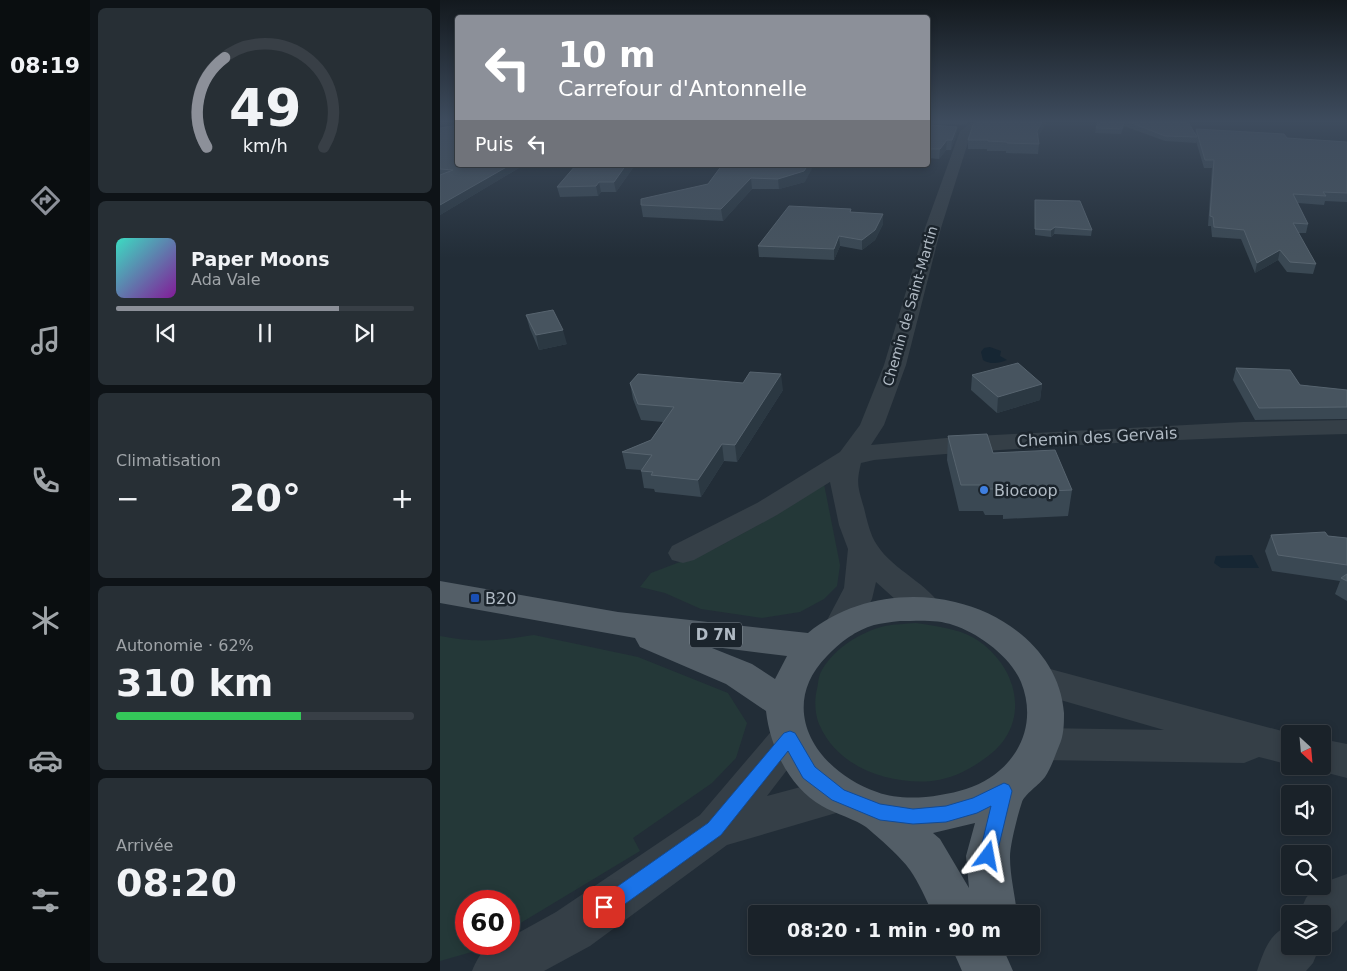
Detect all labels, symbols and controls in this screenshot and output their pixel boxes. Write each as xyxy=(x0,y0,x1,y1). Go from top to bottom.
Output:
icon: left xyxy=(475,35,540,100)
text: 10 m xyxy=(558,35,655,75)
text: 08:19 xyxy=(10,53,80,78)
text: Carrefour d'Antonnelle xyxy=(558,76,807,101)
text: 49 xyxy=(229,78,301,138)
icon: left xyxy=(523,130,551,158)
text: Puis xyxy=(475,133,513,155)
text: km/h xyxy=(242,135,288,156)
icon: directions xyxy=(28,183,63,218)
street label: Chemin de Saint-Martin xyxy=(880,224,940,388)
text: Paper Moons xyxy=(191,248,330,270)
text: Ada Vale xyxy=(191,270,261,289)
icon: previous xyxy=(152,319,180,347)
icon: pause xyxy=(251,319,279,347)
icon: next xyxy=(350,319,378,347)
icon: music xyxy=(28,323,63,358)
street label: Chemin des Gervais xyxy=(1016,423,1178,451)
text: Climatisation xyxy=(116,451,221,470)
icon: phone xyxy=(28,463,63,498)
text: 20° xyxy=(229,476,301,520)
place label: Biocoop xyxy=(994,481,1058,500)
text: − xyxy=(116,482,139,515)
text: + xyxy=(391,482,414,515)
marker: Biocoop xyxy=(978,484,990,496)
place label: B20 xyxy=(485,589,516,608)
marker: B20 xyxy=(469,592,481,604)
icon: climate xyxy=(28,603,63,638)
road number: D 7N xyxy=(690,622,742,648)
text: Autonomie · 62% xyxy=(116,636,254,655)
text: 310 km xyxy=(116,661,273,705)
north arrow xyxy=(1281,725,1331,775)
map controls xyxy=(1281,725,1331,955)
icon: car xyxy=(28,743,63,778)
button: sound xyxy=(1281,785,1331,835)
position arrow xyxy=(961,829,1013,881)
text: Arrivée xyxy=(116,836,173,855)
button: search xyxy=(1281,845,1331,895)
text: 08:20 xyxy=(116,861,237,905)
icon: filters xyxy=(28,883,63,918)
pin xyxy=(583,886,625,928)
speed limit sign: 60 xyxy=(455,890,520,955)
icon: arrive xyxy=(590,893,618,921)
button: layers xyxy=(1281,905,1331,955)
text: 08:20 · 1 min · 90 m xyxy=(787,919,1001,941)

